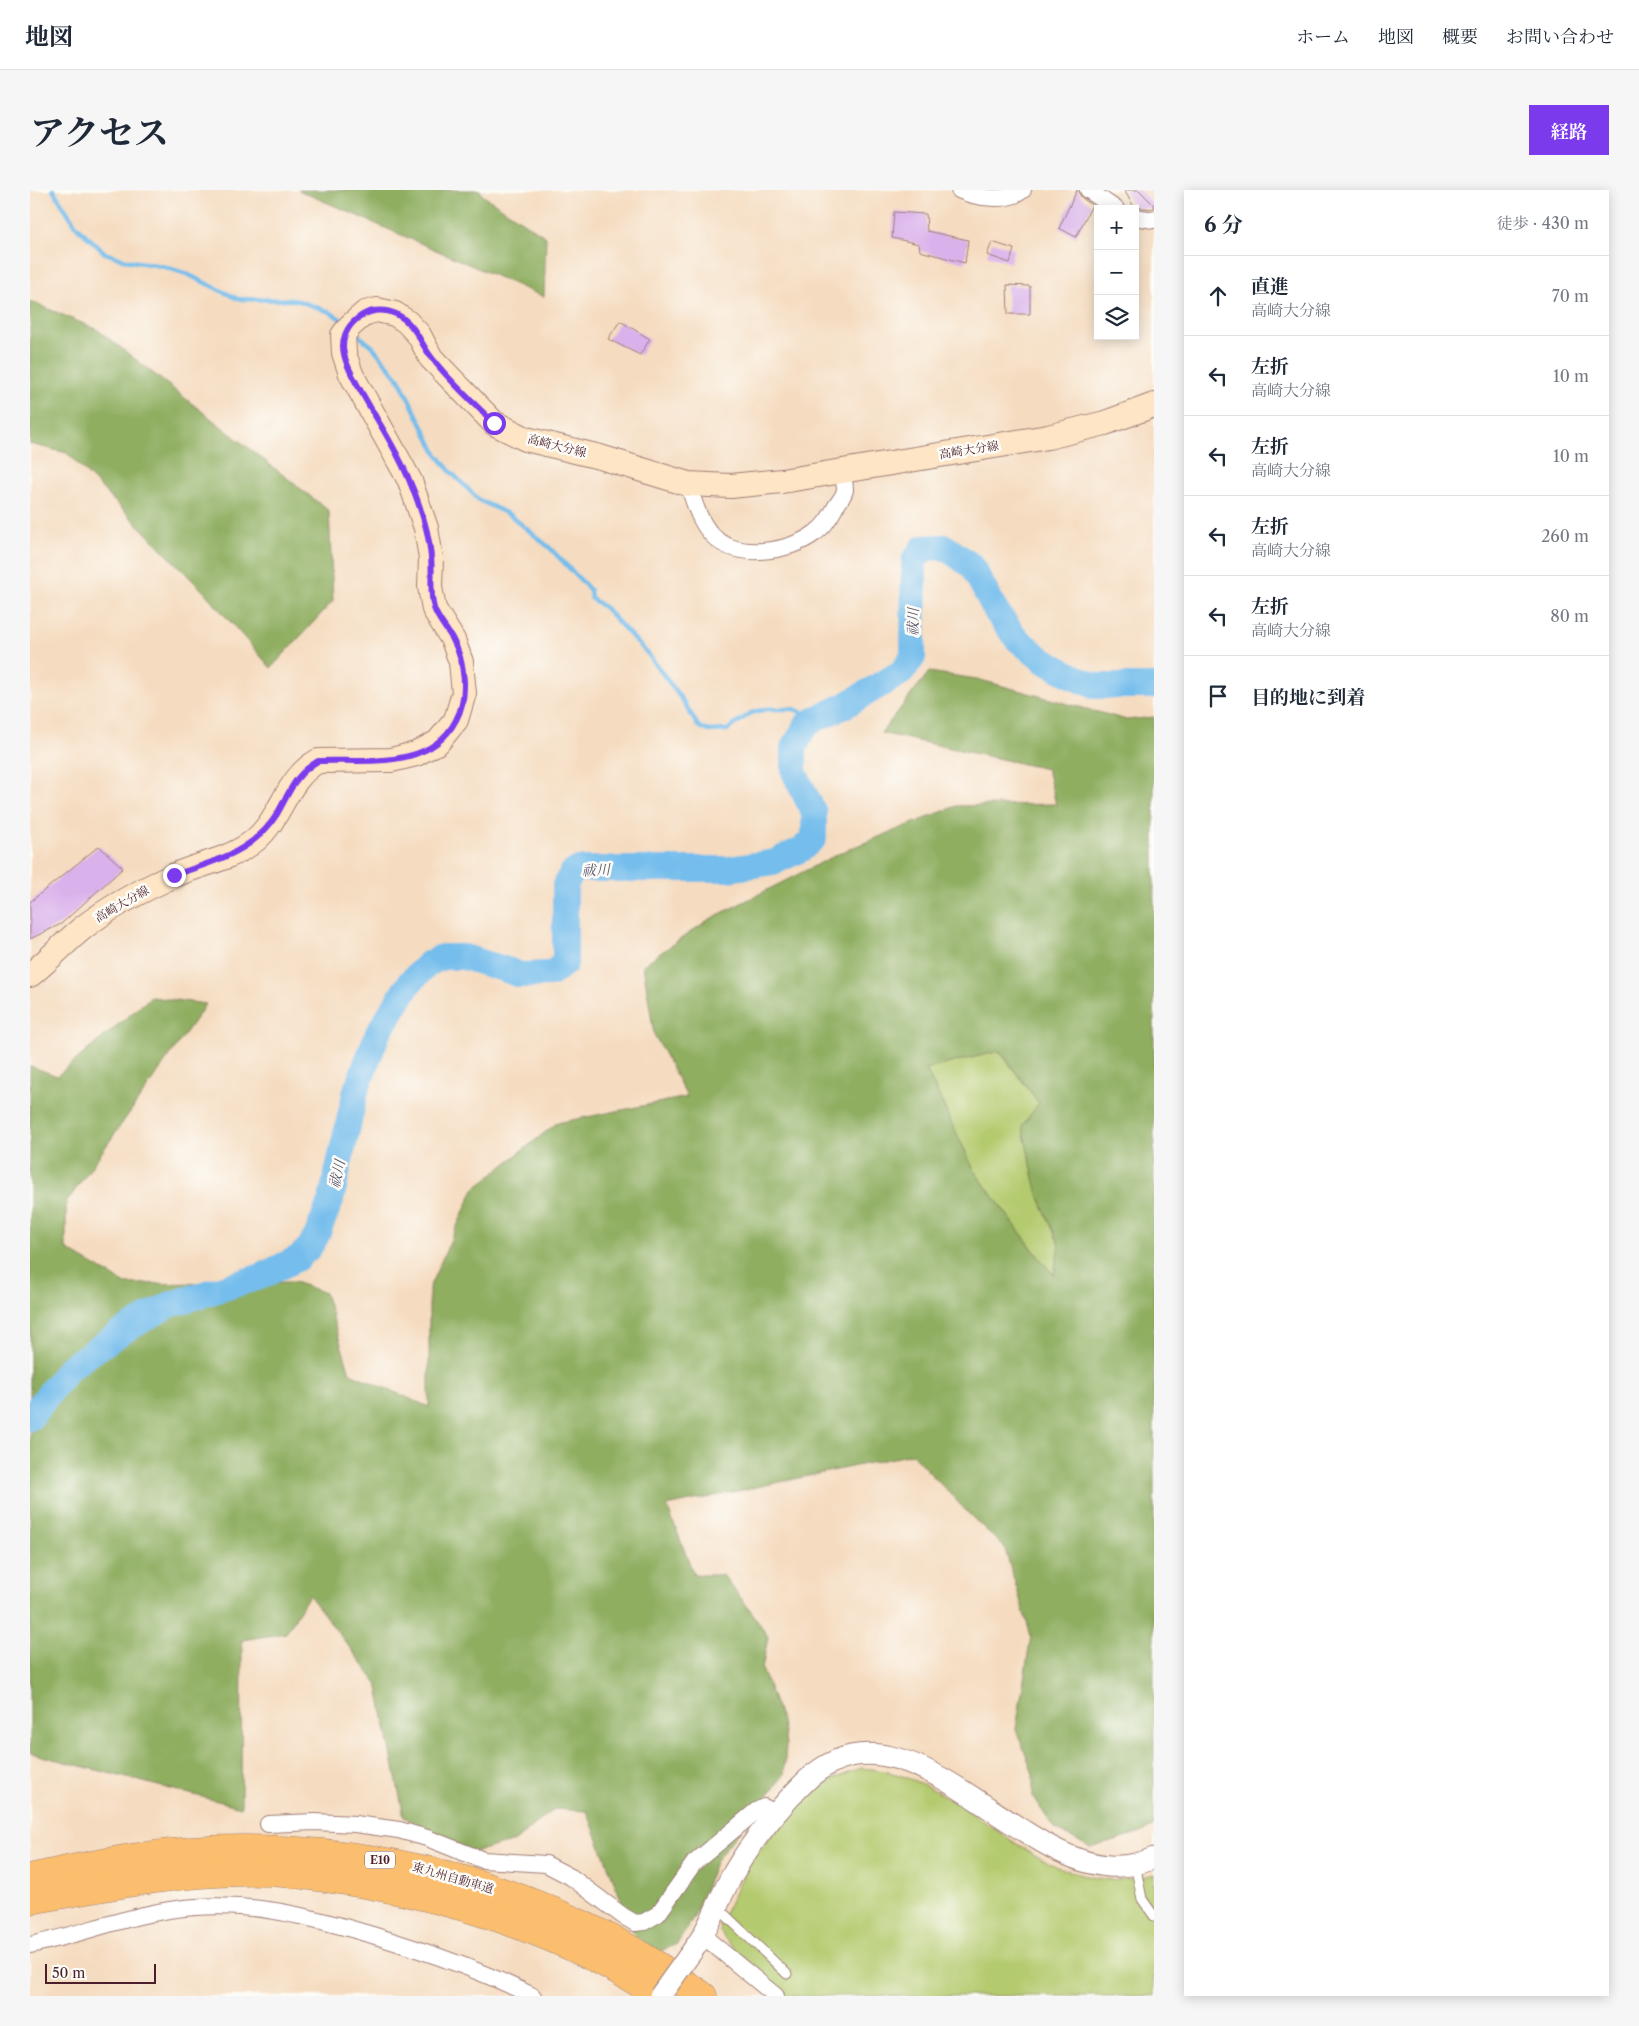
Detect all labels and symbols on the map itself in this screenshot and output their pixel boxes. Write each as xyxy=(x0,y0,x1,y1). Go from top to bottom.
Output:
route start xyxy=(483,412,506,435)
street label: 高崎大分線 xyxy=(526,431,588,460)
street label: 高崎大分線 xyxy=(938,437,1000,462)
water label: 祓川 xyxy=(904,606,922,636)
water label: 祓川 xyxy=(582,860,612,880)
route end xyxy=(163,864,186,887)
street label: 高崎大分線 xyxy=(92,882,151,925)
water label: 祓川 xyxy=(325,1156,349,1190)
road number: E10 xyxy=(365,1852,395,1868)
street label: 東九州自動車道 xyxy=(411,1859,496,1896)
scale bar xyxy=(45,1961,156,1984)

